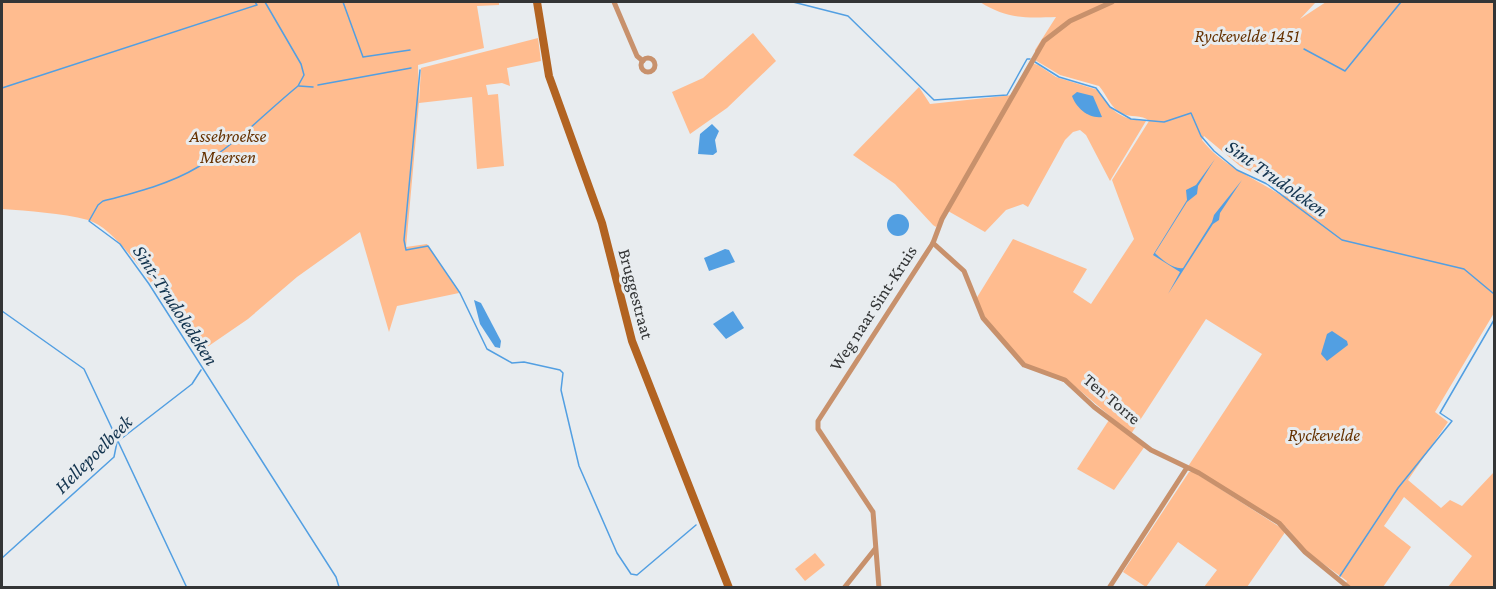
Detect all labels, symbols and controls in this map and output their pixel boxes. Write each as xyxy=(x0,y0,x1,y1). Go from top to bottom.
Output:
park label: Ryckevelde 1451 xyxy=(1195,26,1299,46)
park label: Assebroekse Meersen xyxy=(189,126,267,167)
water label: Sint Trudoleken xyxy=(1222,135,1332,221)
water label: Sint-Trudoledeken xyxy=(129,241,223,369)
street label: Weg naar Sint-Kruis xyxy=(825,242,921,374)
street label: Bruggestraat xyxy=(614,247,658,342)
street label: Ten Torre xyxy=(1079,369,1145,429)
water label: Hellepoelbeek xyxy=(49,409,138,498)
park label: Ryckevelde xyxy=(1288,425,1360,445)

